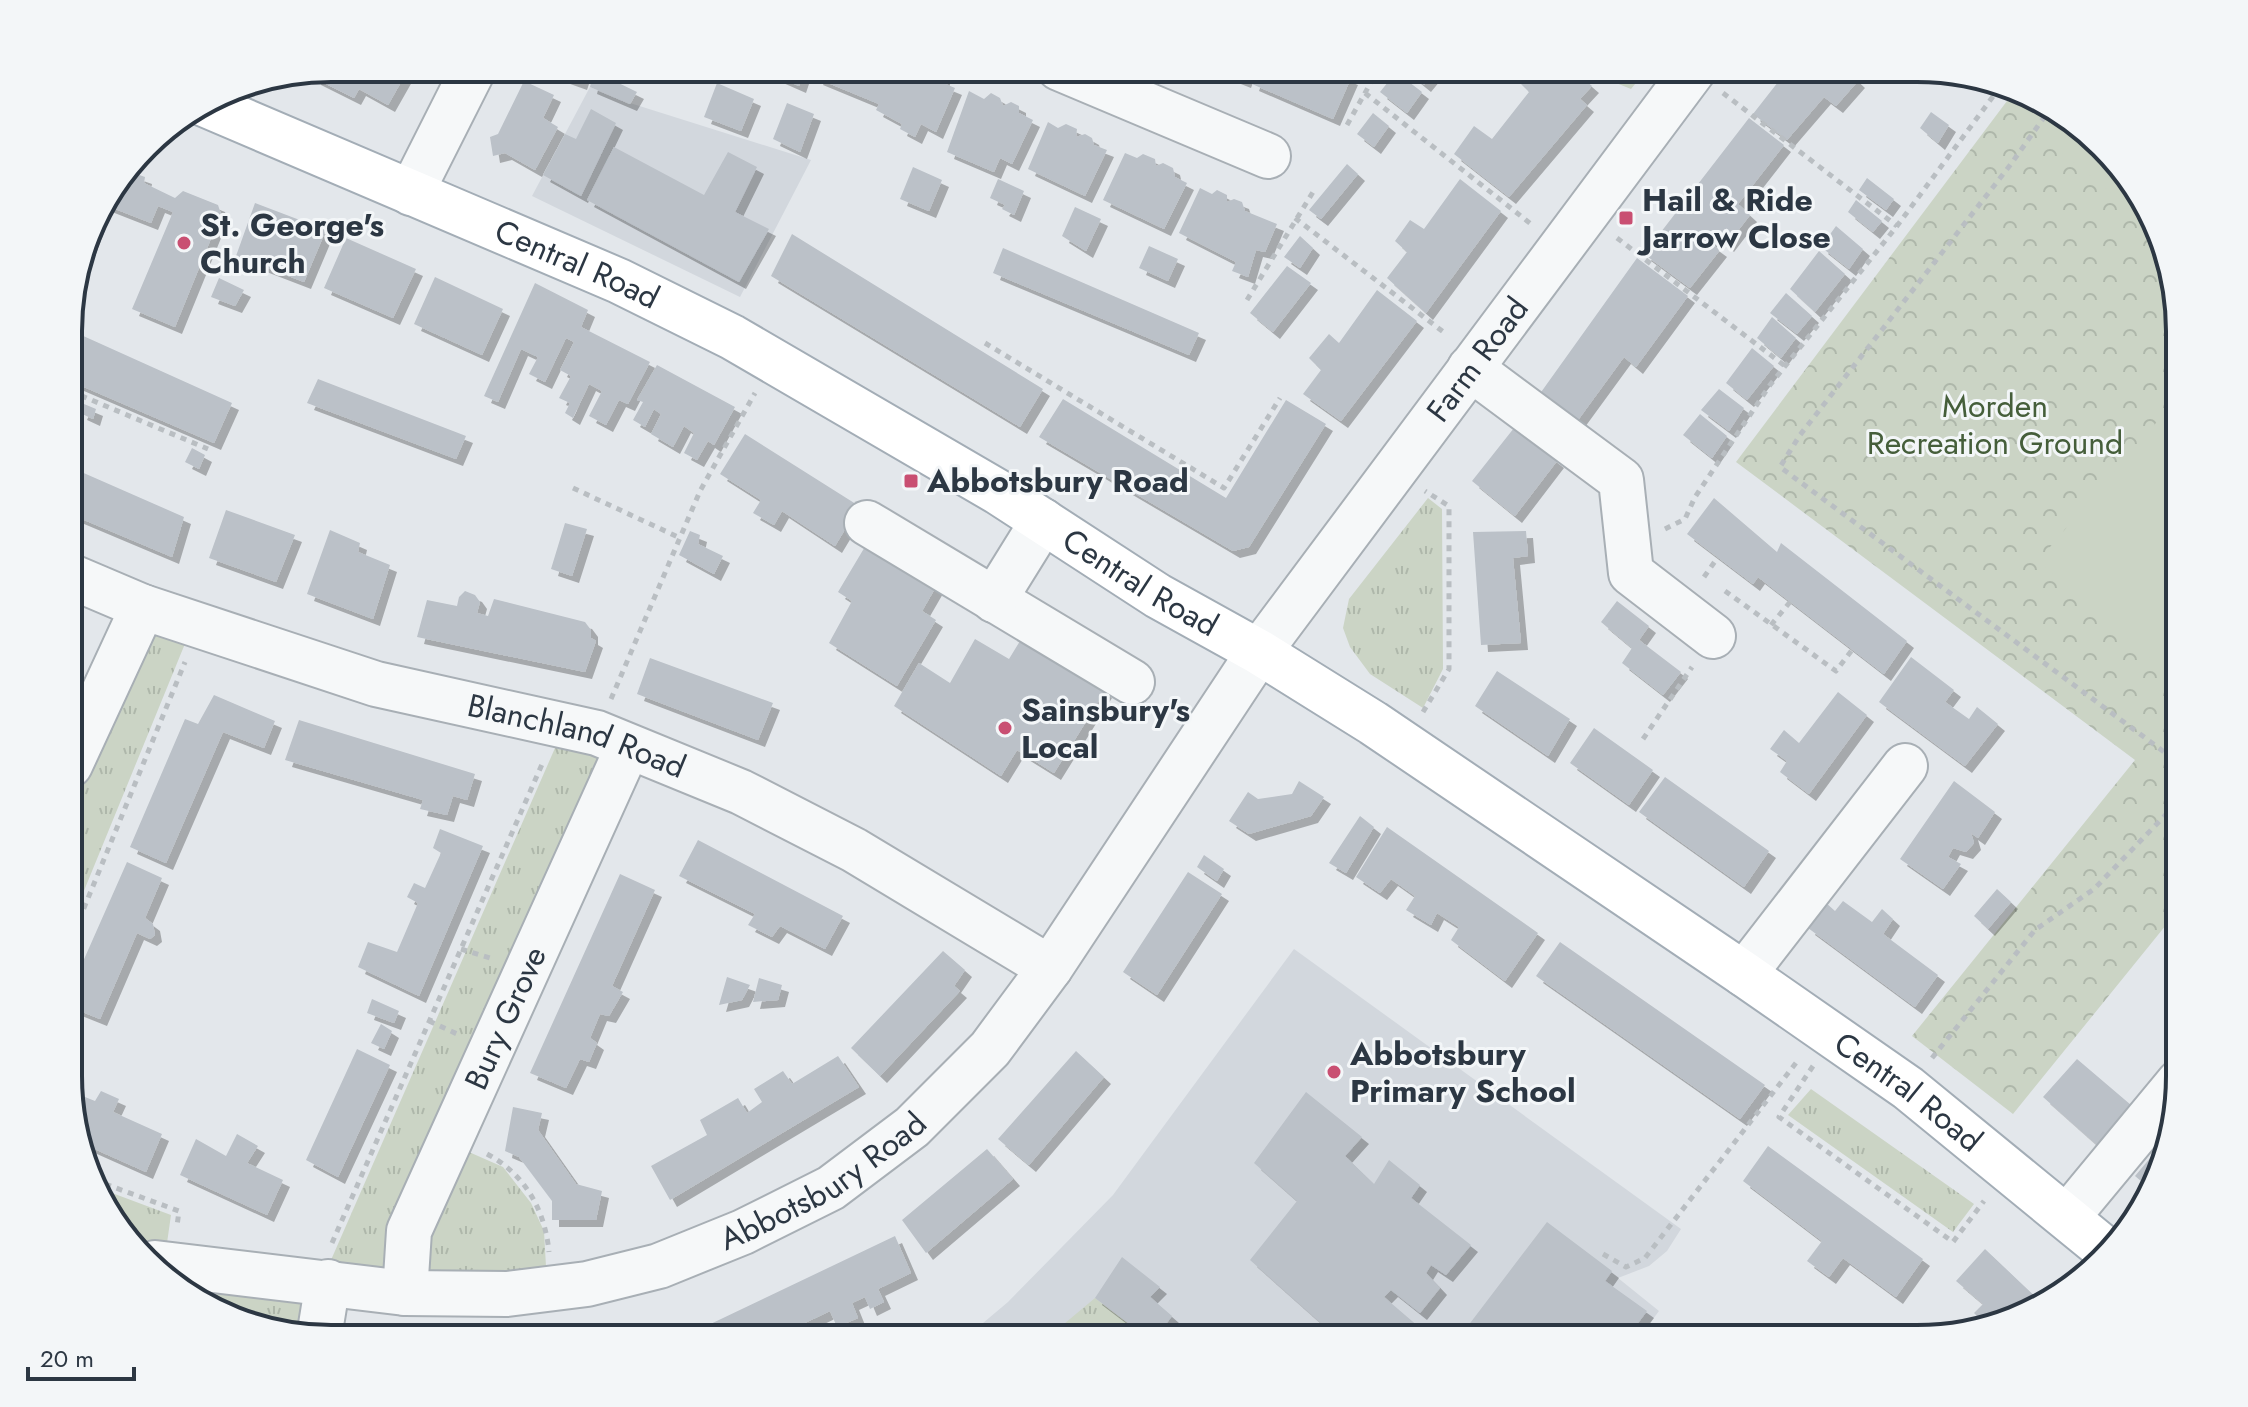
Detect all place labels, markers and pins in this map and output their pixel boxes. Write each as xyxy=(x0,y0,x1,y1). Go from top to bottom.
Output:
place label: Hail & Ride Jarrow Close xyxy=(1636,177,1831,260)
place label: St. George's Church xyxy=(200,202,384,285)
marker: Hail & Ride Jarrow Close xyxy=(1617,209,1635,227)
marker: St. George's Church xyxy=(175,234,193,252)
place label: Abbotsbury Road xyxy=(926,458,1189,504)
marker: Abbotsbury Road xyxy=(902,472,920,490)
place label: Sainsbury's Local xyxy=(1021,687,1190,770)
marker: Sainsbury's Local xyxy=(996,719,1014,737)
place label: Abbotsbury Primary School xyxy=(1349,1031,1576,1114)
marker: Abbotsbury Primary School xyxy=(1325,1063,1343,1081)

